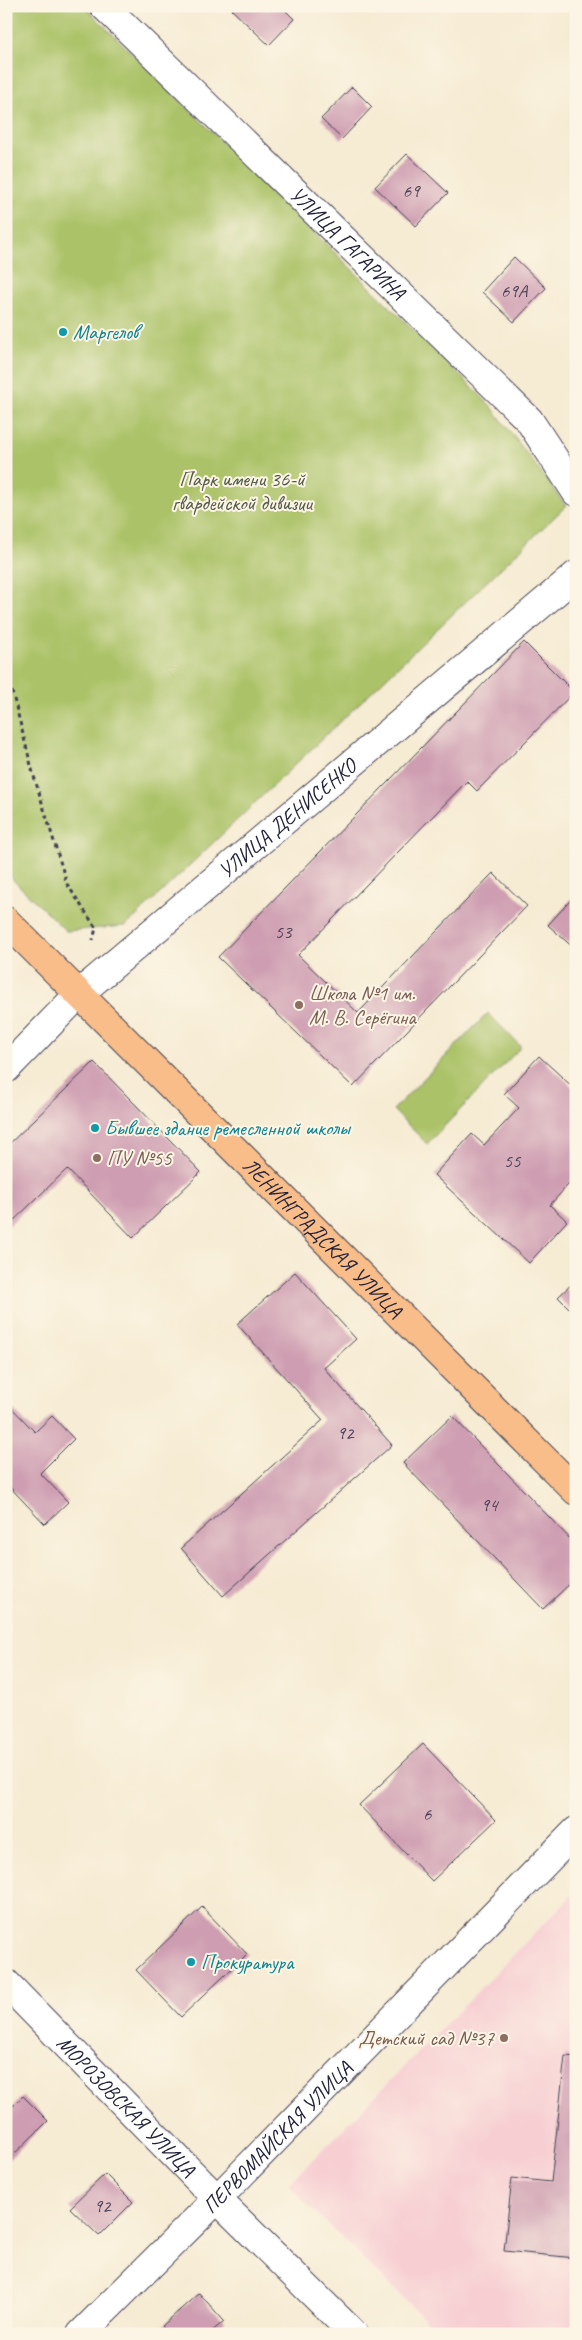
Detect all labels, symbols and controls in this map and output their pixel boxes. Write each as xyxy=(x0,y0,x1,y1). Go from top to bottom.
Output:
house number: 69 xyxy=(402,179,421,203)
street label: УЛИЦА ГАГАРИНА xyxy=(284,181,412,306)
house number: 69А xyxy=(501,279,529,303)
place label: Маргелов xyxy=(73,319,143,345)
marker: Маргелов xyxy=(57,326,69,338)
park label: Парк имени 36-й гвардейской дивизии xyxy=(172,466,313,516)
street label: УЛИЦА ДЕНИСЕНКО xyxy=(213,751,363,884)
house number: 53 xyxy=(274,920,293,944)
place label: Школа №1 им. М. В. Серёгина xyxy=(309,980,417,1030)
marker: Школа №1 им. М. В. Серёгина xyxy=(293,999,305,1011)
place label: Бывшее здание ремесленной школы xyxy=(105,1115,352,1141)
marker: Бывшее здание ремесленной школы xyxy=(89,1122,101,1134)
place label: ПУ №55 xyxy=(107,1145,173,1171)
house number: 55 xyxy=(503,1149,522,1173)
marker: ПУ №55 xyxy=(91,1152,103,1164)
street label: ЛЕНИНГРАДСКАЯ УЛИЦА xyxy=(237,1152,408,1323)
house number: 92 xyxy=(336,1421,355,1445)
house number: 94 xyxy=(480,1493,500,1517)
house number: 6 xyxy=(423,1802,433,1826)
place label: Прокуратура xyxy=(201,1949,295,1975)
marker: Прокуратура xyxy=(185,1956,197,1968)
place label: Детский сад №37 xyxy=(359,2025,496,2051)
street label: МОРОЗОВСКАЯ УЛИЦА xyxy=(51,2030,201,2182)
marker: Детский сад №37 xyxy=(498,2032,510,2044)
street label: ПЕРВОМАЙСКАЯ УЛИЦА xyxy=(197,2055,358,2219)
house number: 92 xyxy=(93,2194,112,2218)

